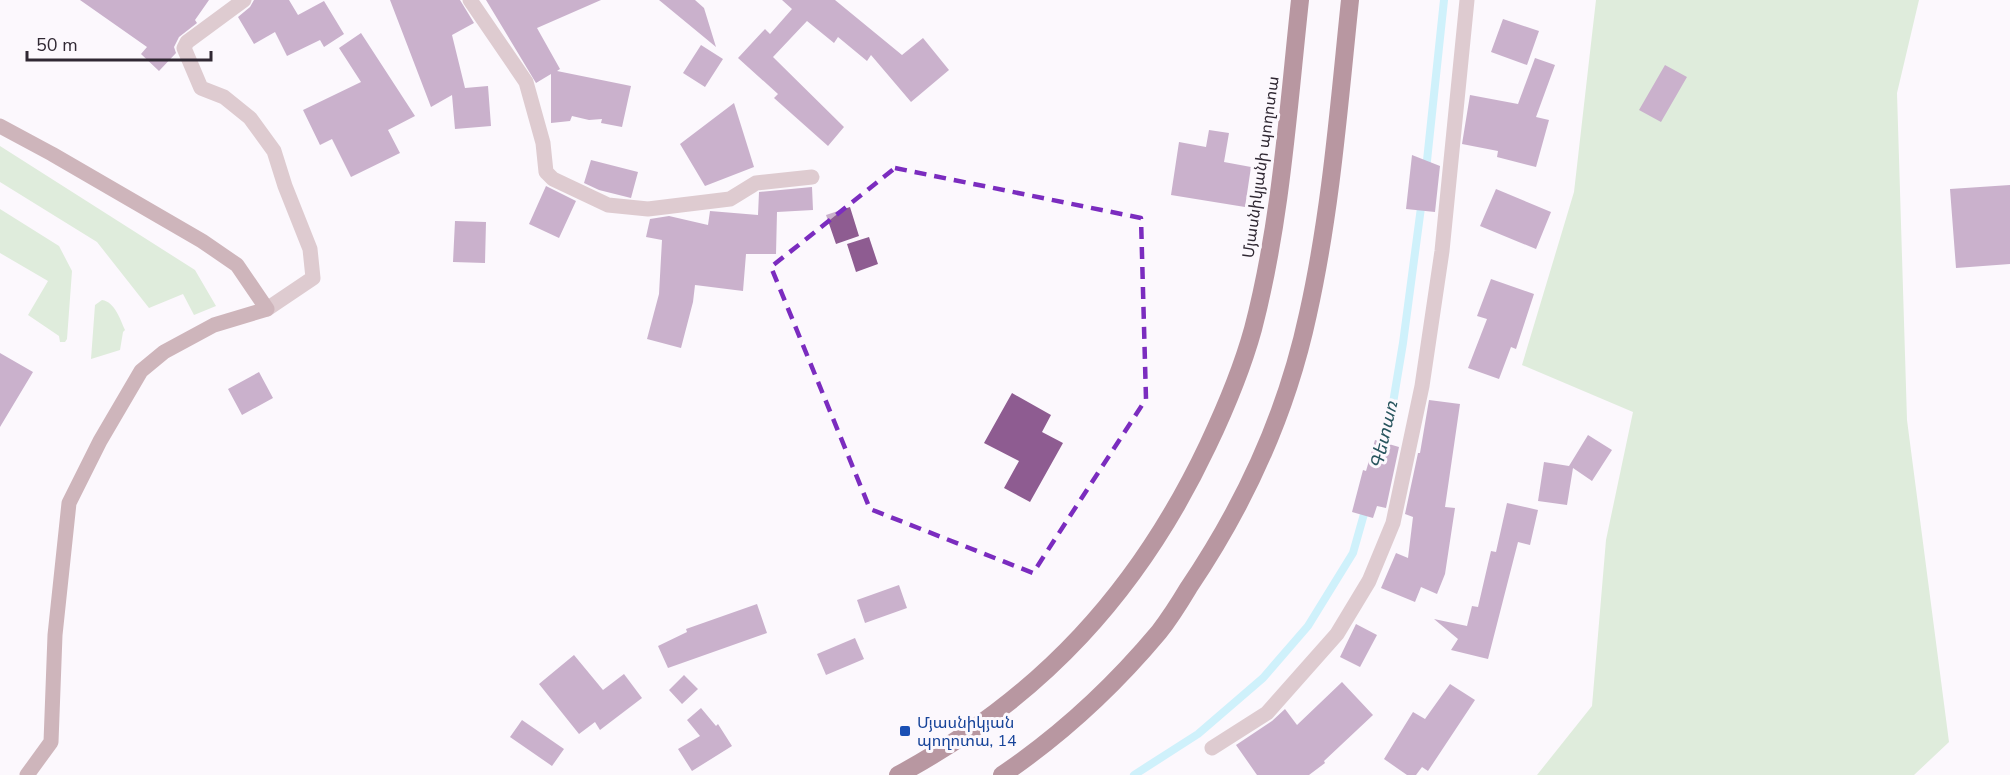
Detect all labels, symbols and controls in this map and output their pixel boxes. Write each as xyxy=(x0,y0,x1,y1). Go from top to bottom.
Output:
scale bar xyxy=(27,24,212,62)
text: 50 m xyxy=(36,33,78,57)
street label: Մյասնիկյանի պողոտա xyxy=(1237,75,1285,260)
water label: Գետառ xyxy=(1365,398,1404,471)
place label: Մյասնիկյան պողոտա, 14 xyxy=(917,712,1017,752)
marker: Մյասնիկյան պողոտա, 14 xyxy=(898,724,912,738)

